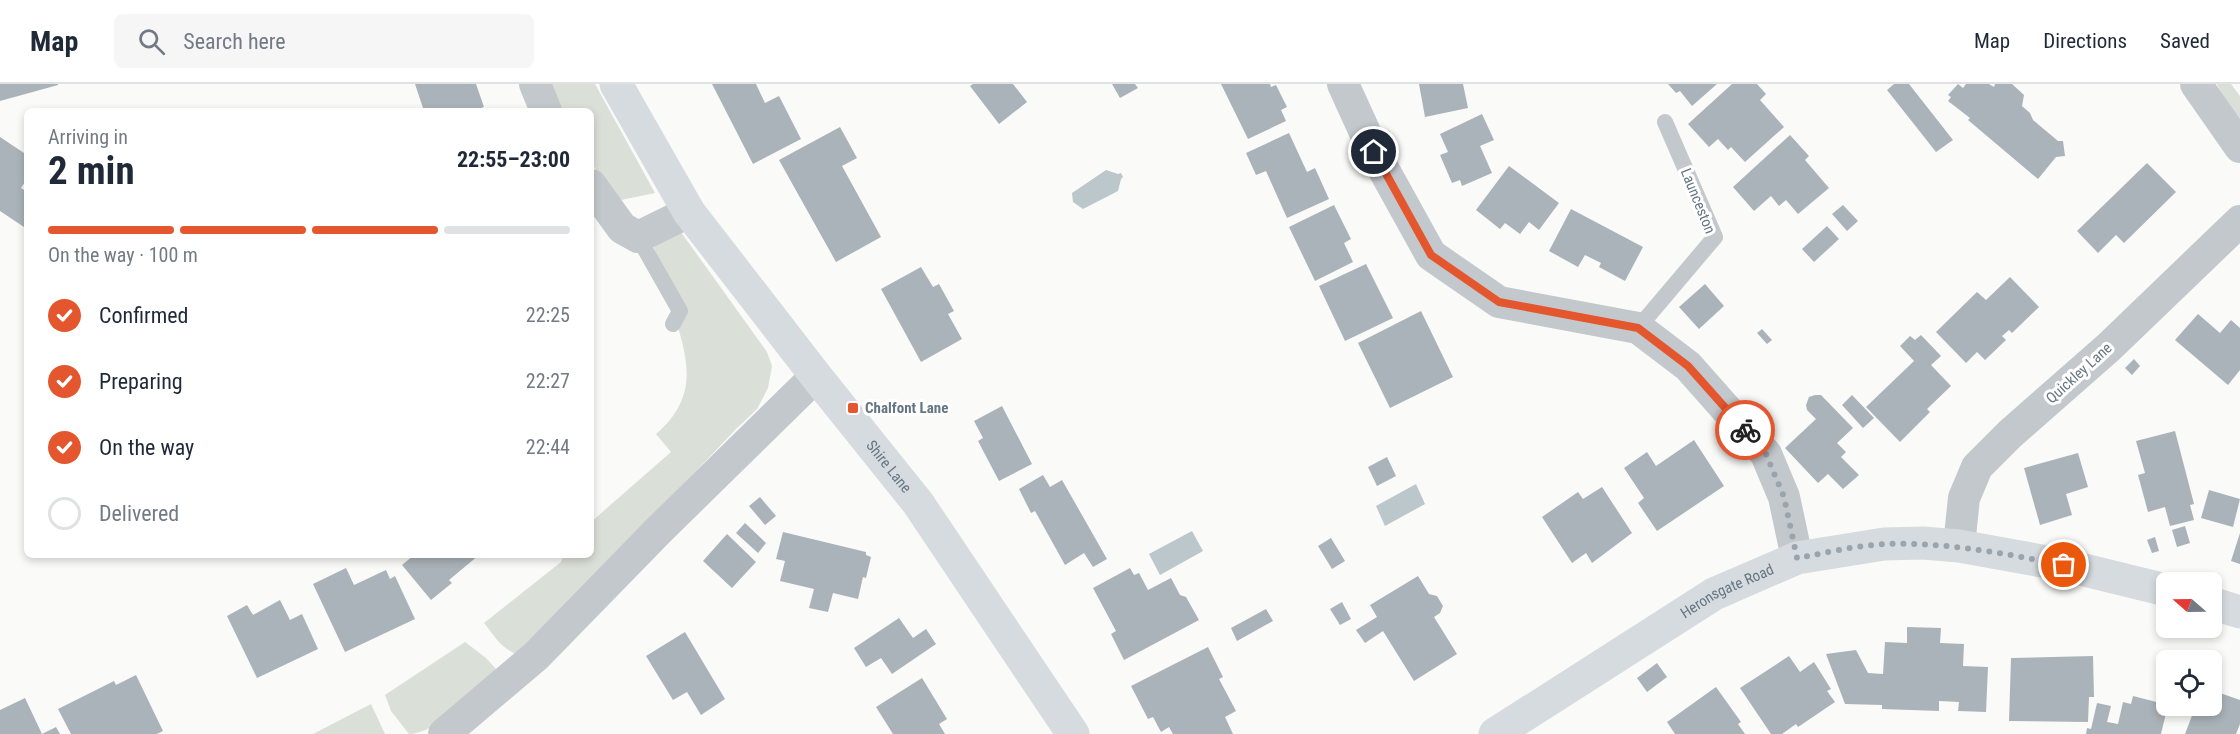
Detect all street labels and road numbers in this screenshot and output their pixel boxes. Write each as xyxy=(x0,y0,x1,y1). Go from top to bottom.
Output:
street label: Launceston xyxy=(1677,166,1719,236)
street label: Quickley Lane xyxy=(2042,339,2116,407)
street label: Shire Lane xyxy=(862,437,915,496)
street label: Heronsgate Road xyxy=(1677,560,1776,622)

